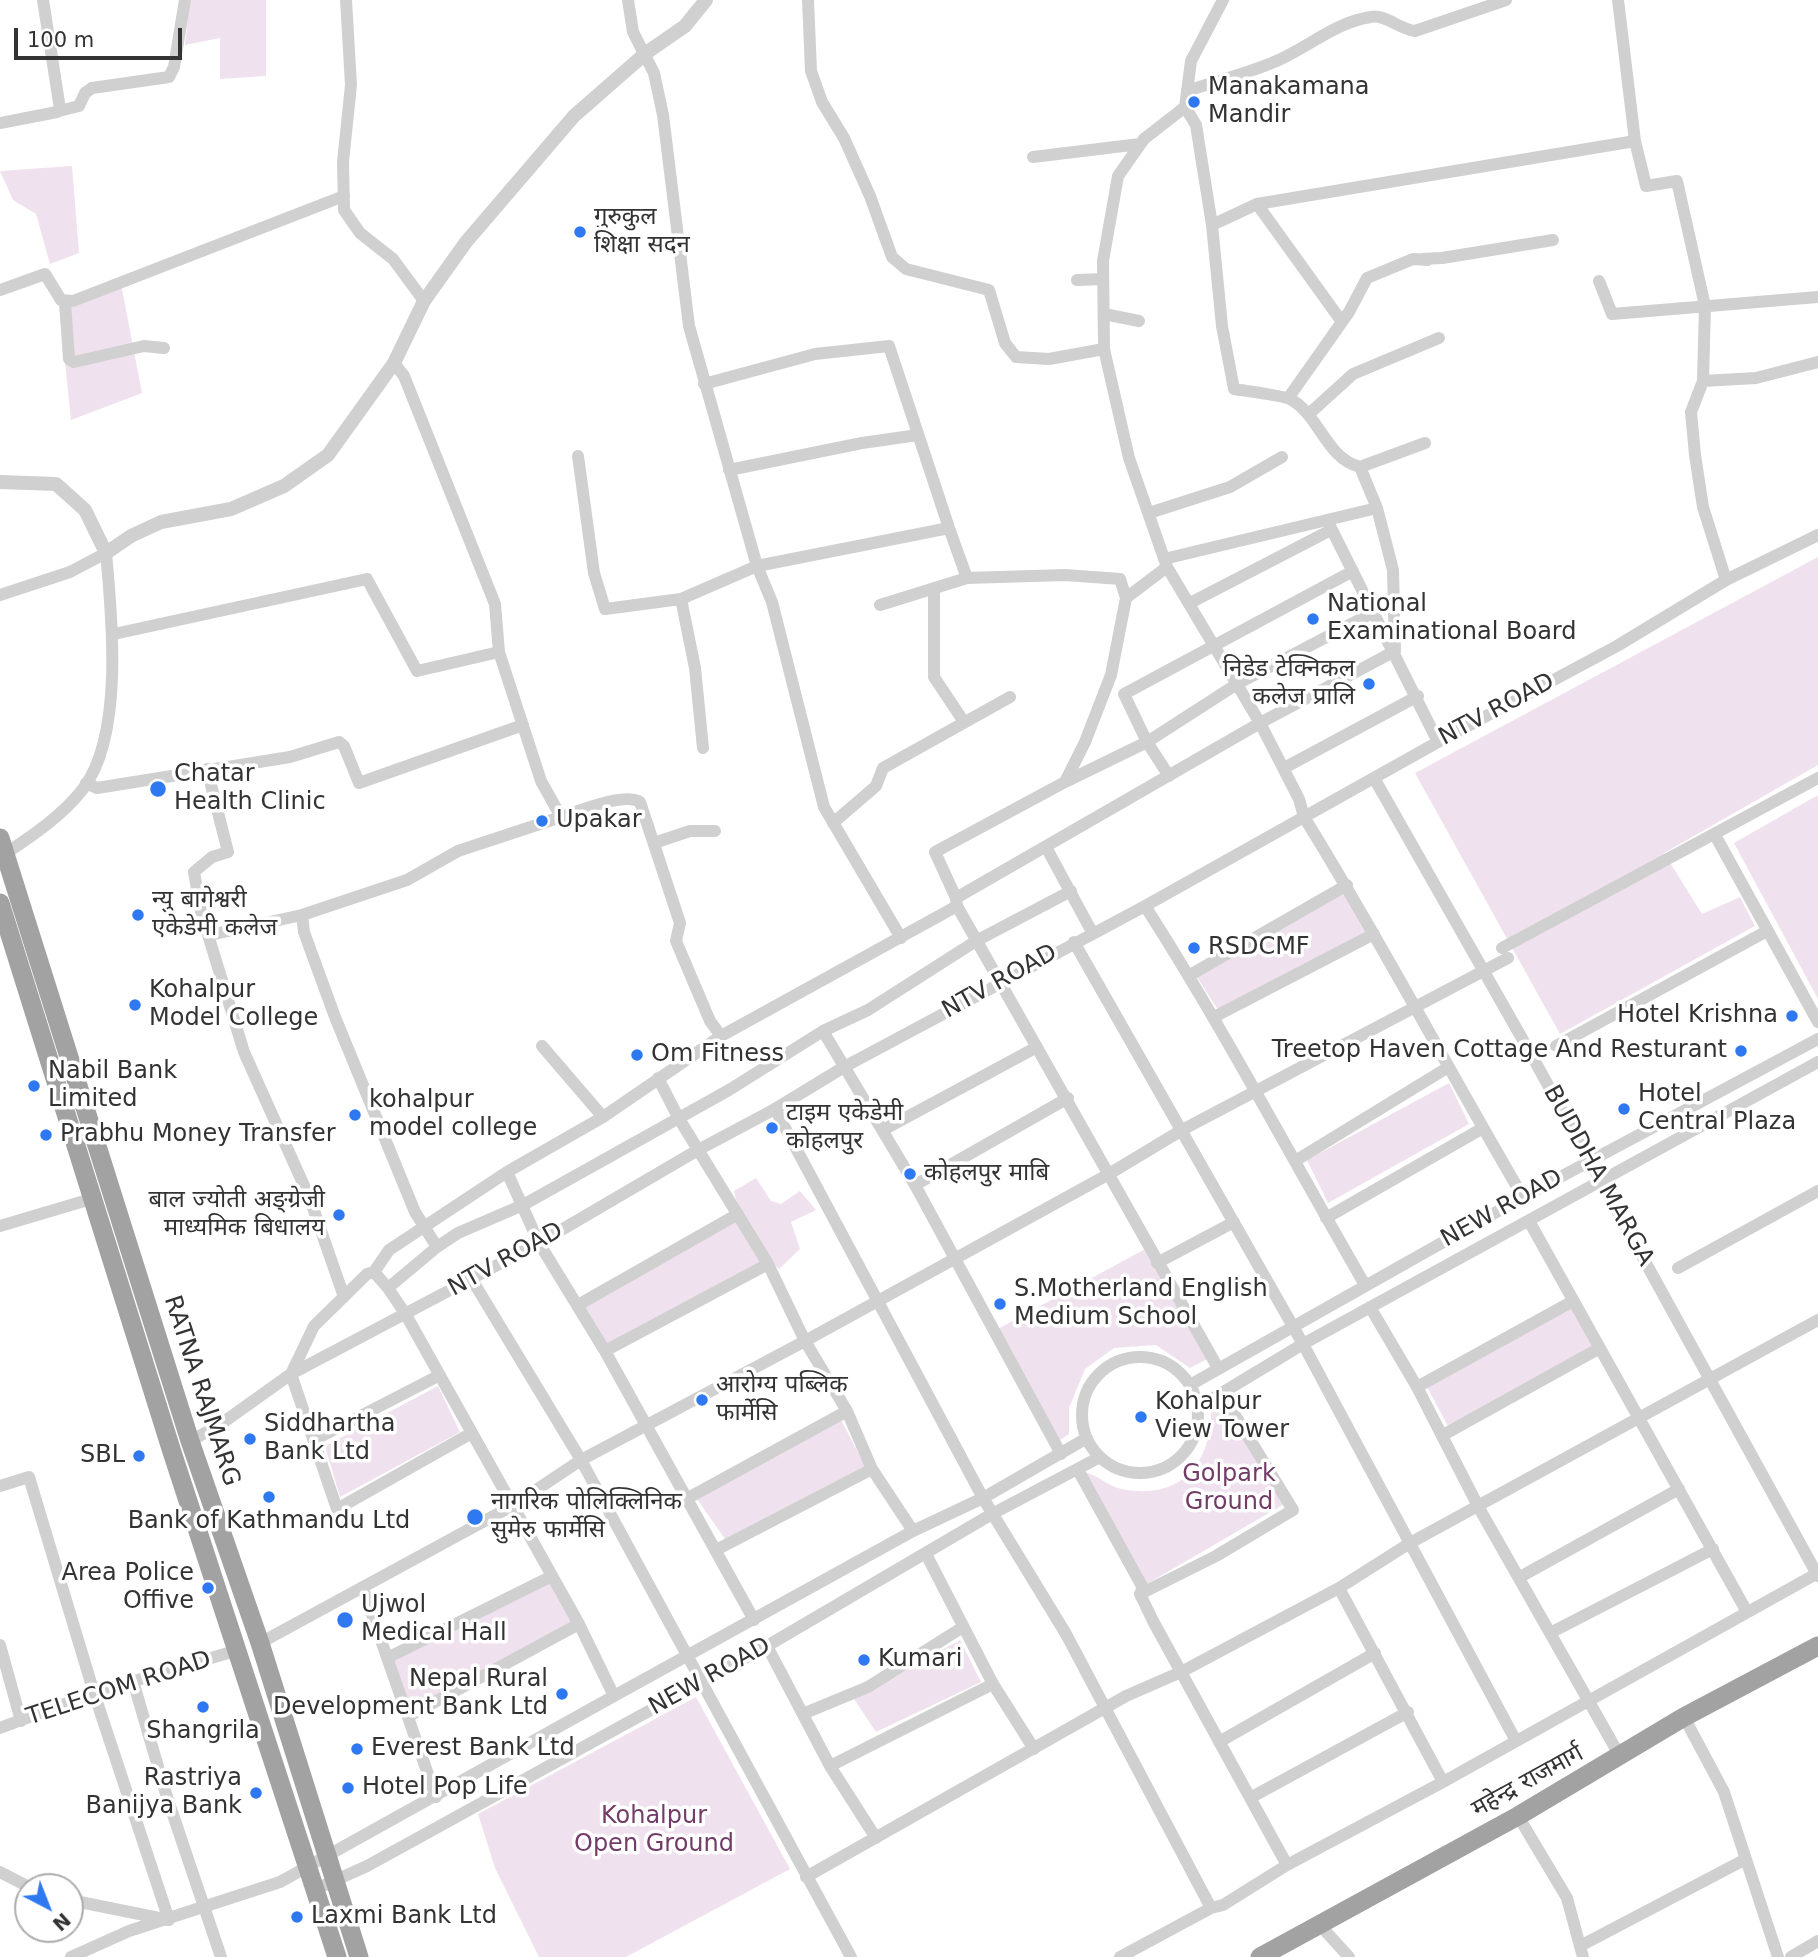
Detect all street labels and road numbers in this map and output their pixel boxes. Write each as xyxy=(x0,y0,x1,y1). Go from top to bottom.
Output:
street label: NTV ROAD xyxy=(1434,668,1560,752)
street label: NTV ROAD xyxy=(938,939,1062,1025)
street label: BUDDHA MARGA xyxy=(1536,1081,1660,1271)
street label: NEW ROAD xyxy=(1436,1164,1568,1254)
street label: NTV ROAD xyxy=(444,1217,568,1303)
street label: RATNA RAJMARG xyxy=(157,1292,245,1490)
street label: NEW ROAD xyxy=(644,1632,776,1722)
street label: TELECOM ROAD xyxy=(23,1646,215,1732)
street label: महेन्द्र राजमार्ग xyxy=(1467,1740,1589,1824)

